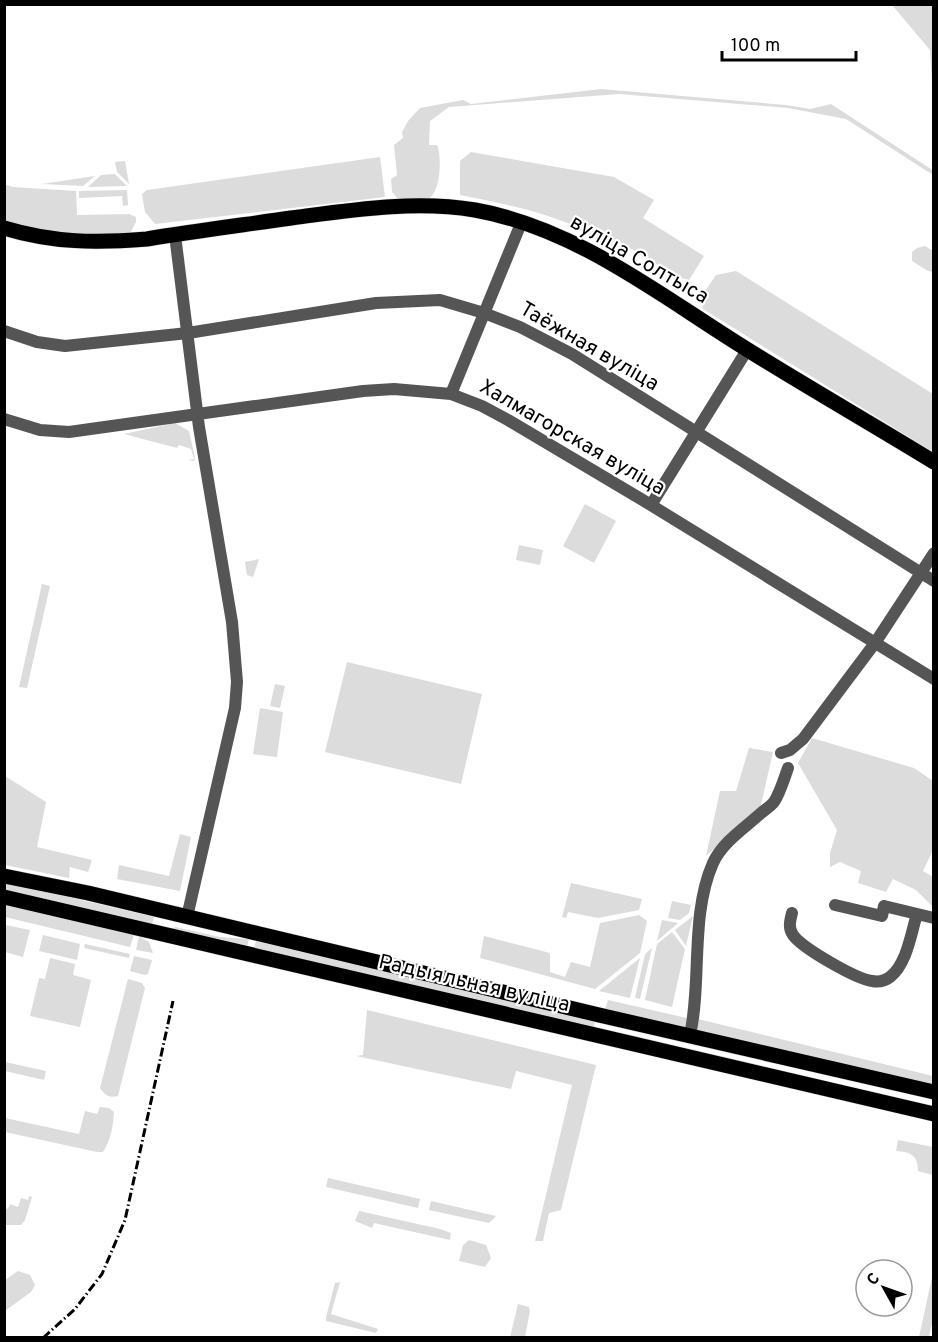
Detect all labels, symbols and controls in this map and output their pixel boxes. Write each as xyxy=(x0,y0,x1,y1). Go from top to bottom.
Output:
scale bar xyxy=(722,24,856,62)
text: 100 m xyxy=(731,35,780,58)
street label: вуліца Солтыса xyxy=(565,209,713,311)
street label: Таёжная вуліца xyxy=(514,296,664,398)
street label: Халмагорская вуліца xyxy=(474,374,670,502)
street label: Радыяльная вуліца xyxy=(376,949,572,1019)
north arrow xyxy=(854,1258,914,1318)
text: С xyxy=(863,1269,885,1290)

